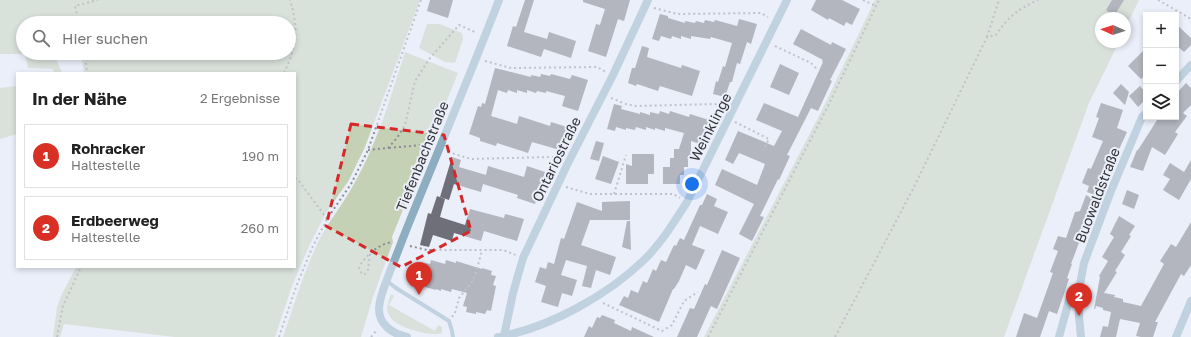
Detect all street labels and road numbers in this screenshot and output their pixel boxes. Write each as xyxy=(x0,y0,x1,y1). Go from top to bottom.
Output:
street label: Weinklinge xyxy=(685,90,735,164)
street label: Tiefenbachstraße xyxy=(392,98,452,214)
street label: Ontariostraße xyxy=(528,114,584,204)
street label: Buowaldstraße xyxy=(1071,145,1123,245)

